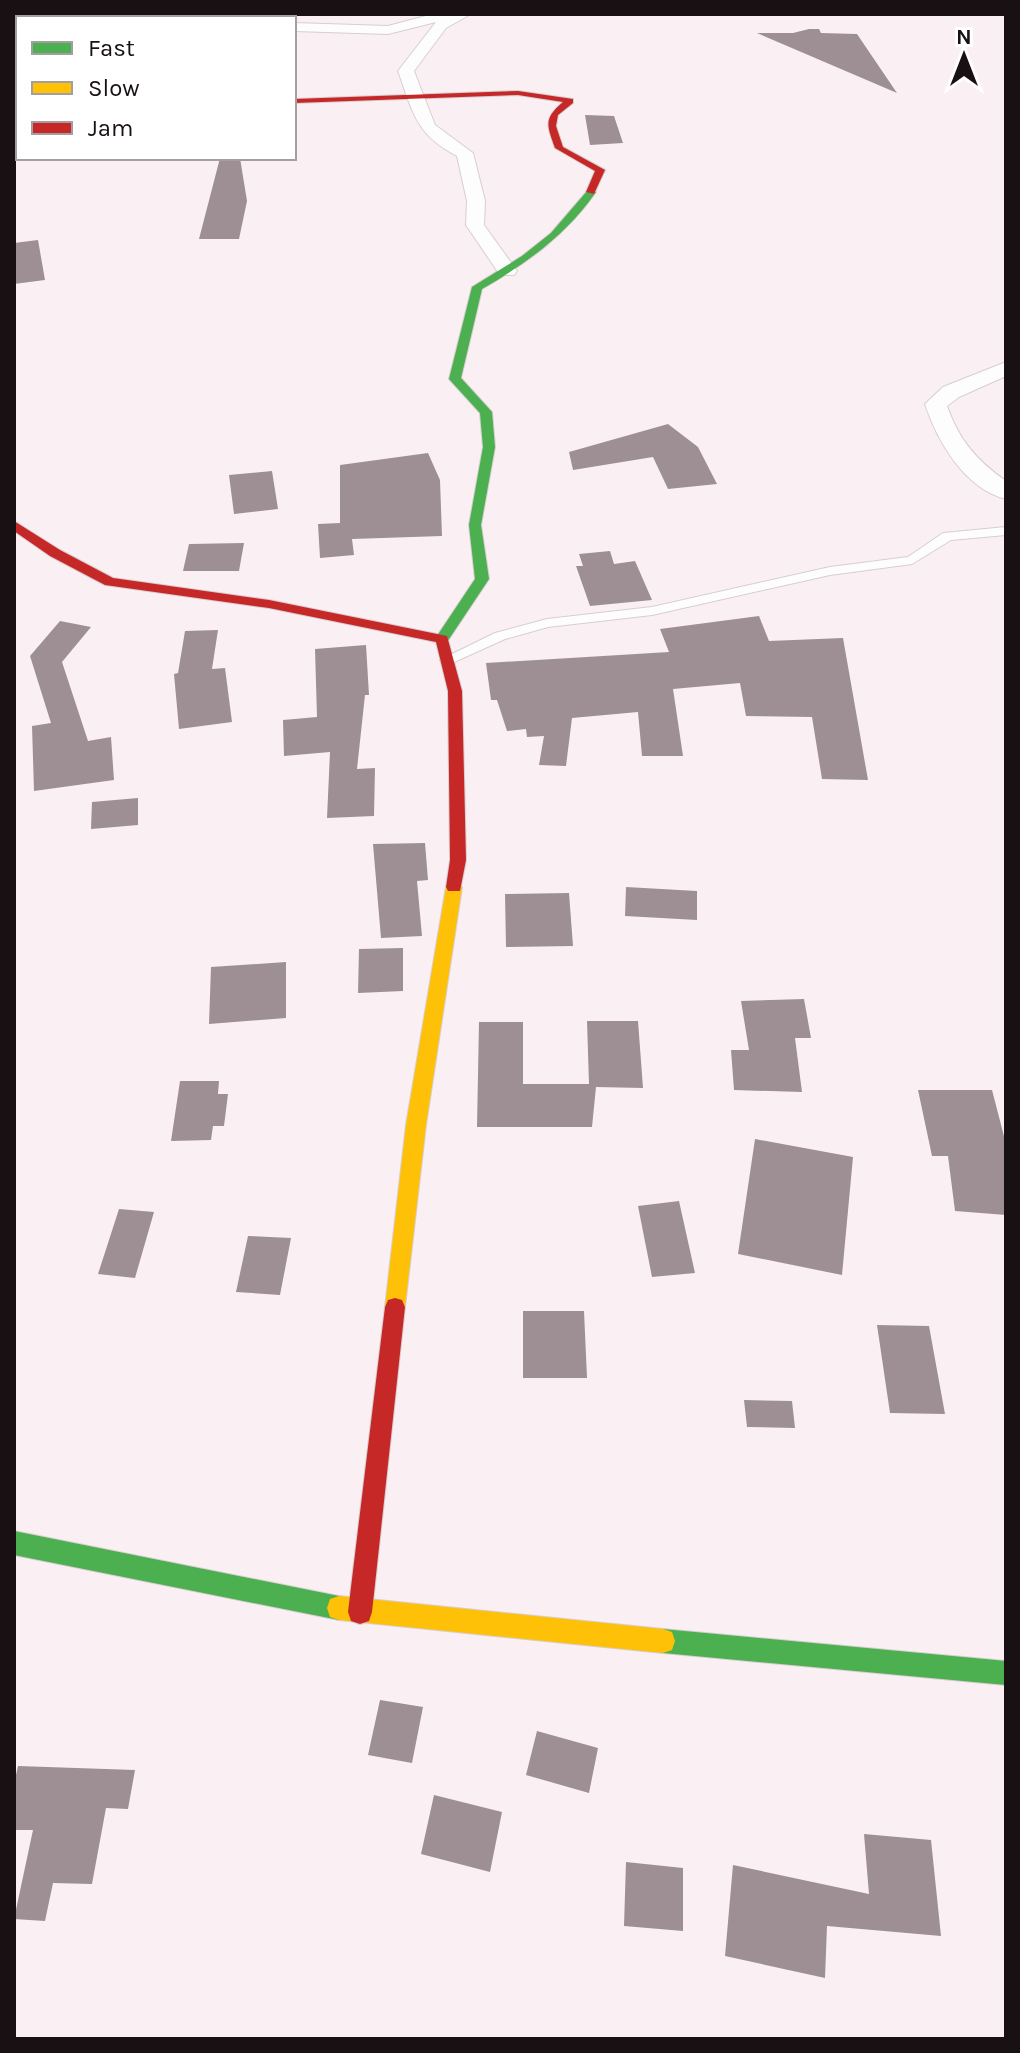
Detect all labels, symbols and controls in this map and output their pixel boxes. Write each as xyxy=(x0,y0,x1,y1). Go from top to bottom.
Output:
legend xyxy=(16,16,296,160)
north arrow xyxy=(924,16,1004,96)
text: N xyxy=(956,24,972,50)
text: Fast xyxy=(88,34,135,62)
text: Slow xyxy=(88,74,140,102)
text: Jam xyxy=(88,114,133,142)

